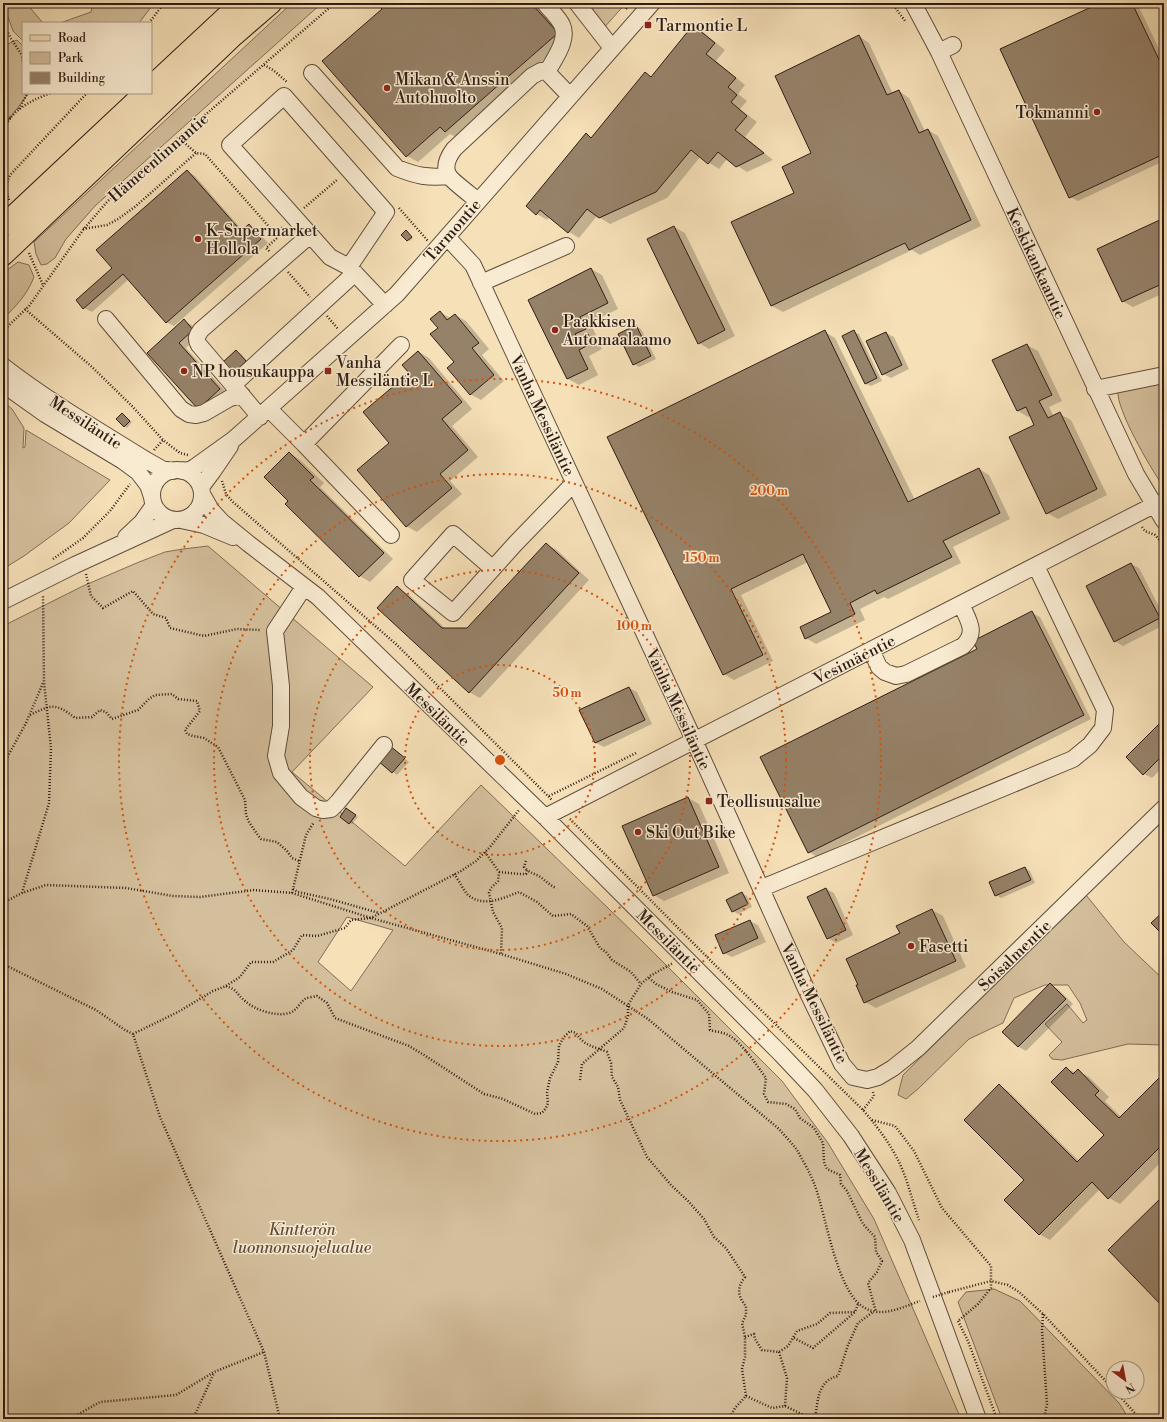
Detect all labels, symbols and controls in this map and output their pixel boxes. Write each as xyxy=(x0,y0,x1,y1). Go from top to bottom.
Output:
place label: Tarmontie L xyxy=(656,16,748,36)
marker: Tarmontie L xyxy=(643,20,653,30)
legend xyxy=(22,22,152,94)
text: Road xyxy=(58,31,86,46)
text: Park xyxy=(58,51,84,66)
place label: Mikan & Anssin Autohuolto xyxy=(394,70,510,108)
text: Building xyxy=(57,71,106,86)
marker: Mikan & Anssin Autohuolto xyxy=(382,83,392,93)
place label: Tokmanni xyxy=(1015,103,1089,123)
marker: Tokmanni xyxy=(1092,107,1102,117)
street label: Hämeenlinnantie xyxy=(104,109,213,207)
street label: Tarmontie xyxy=(420,195,486,266)
street label: Keskikankaantie xyxy=(1002,205,1071,322)
place label: K-Supermarket Hollola xyxy=(206,221,318,259)
marker: K-Supermarket Hollola xyxy=(193,234,203,244)
place label: Paakkisen Automaalaamo xyxy=(562,312,672,350)
marker: Paakkisen Automaalaamo xyxy=(550,325,560,335)
street label: Vanha Messiläntie xyxy=(505,351,579,479)
place label: Vanha Messiläntie L xyxy=(335,353,433,391)
place label: NP housukauppa xyxy=(192,362,315,382)
marker: NP housukauppa xyxy=(179,366,189,376)
marker: Vanha Messiläntie L xyxy=(323,366,333,376)
street label: Messiläntie xyxy=(45,392,126,454)
text: 200 m xyxy=(750,484,788,499)
text: 150 m xyxy=(685,551,719,566)
text: 100 m xyxy=(616,619,652,634)
street label: Vesimäentie xyxy=(809,631,899,690)
street label: Vanha Messiläntie xyxy=(641,645,715,773)
street label: Messiläntie xyxy=(401,679,474,751)
text: 50 m xyxy=(552,686,582,701)
centre of rings xyxy=(493,753,507,767)
place label: Teollisuusalue xyxy=(717,792,821,812)
marker: Teollisuusalue xyxy=(704,796,714,806)
place label: Ski Out Bike xyxy=(646,823,736,843)
marker: Ski Out Bike xyxy=(633,827,643,837)
street label: Messiläntie xyxy=(632,905,705,978)
street label: Soisalmentie xyxy=(974,916,1055,996)
place label: Fasetti xyxy=(919,937,968,957)
street label: Vanha Messiläntie xyxy=(776,939,852,1067)
marker: Fasetti xyxy=(906,941,916,951)
street label: Messiläntie xyxy=(849,1145,909,1226)
park label: Kintterön luonnonsuojelualue xyxy=(233,1220,372,1258)
north arrow xyxy=(1105,1360,1145,1400)
text: N xyxy=(1122,1379,1137,1396)

